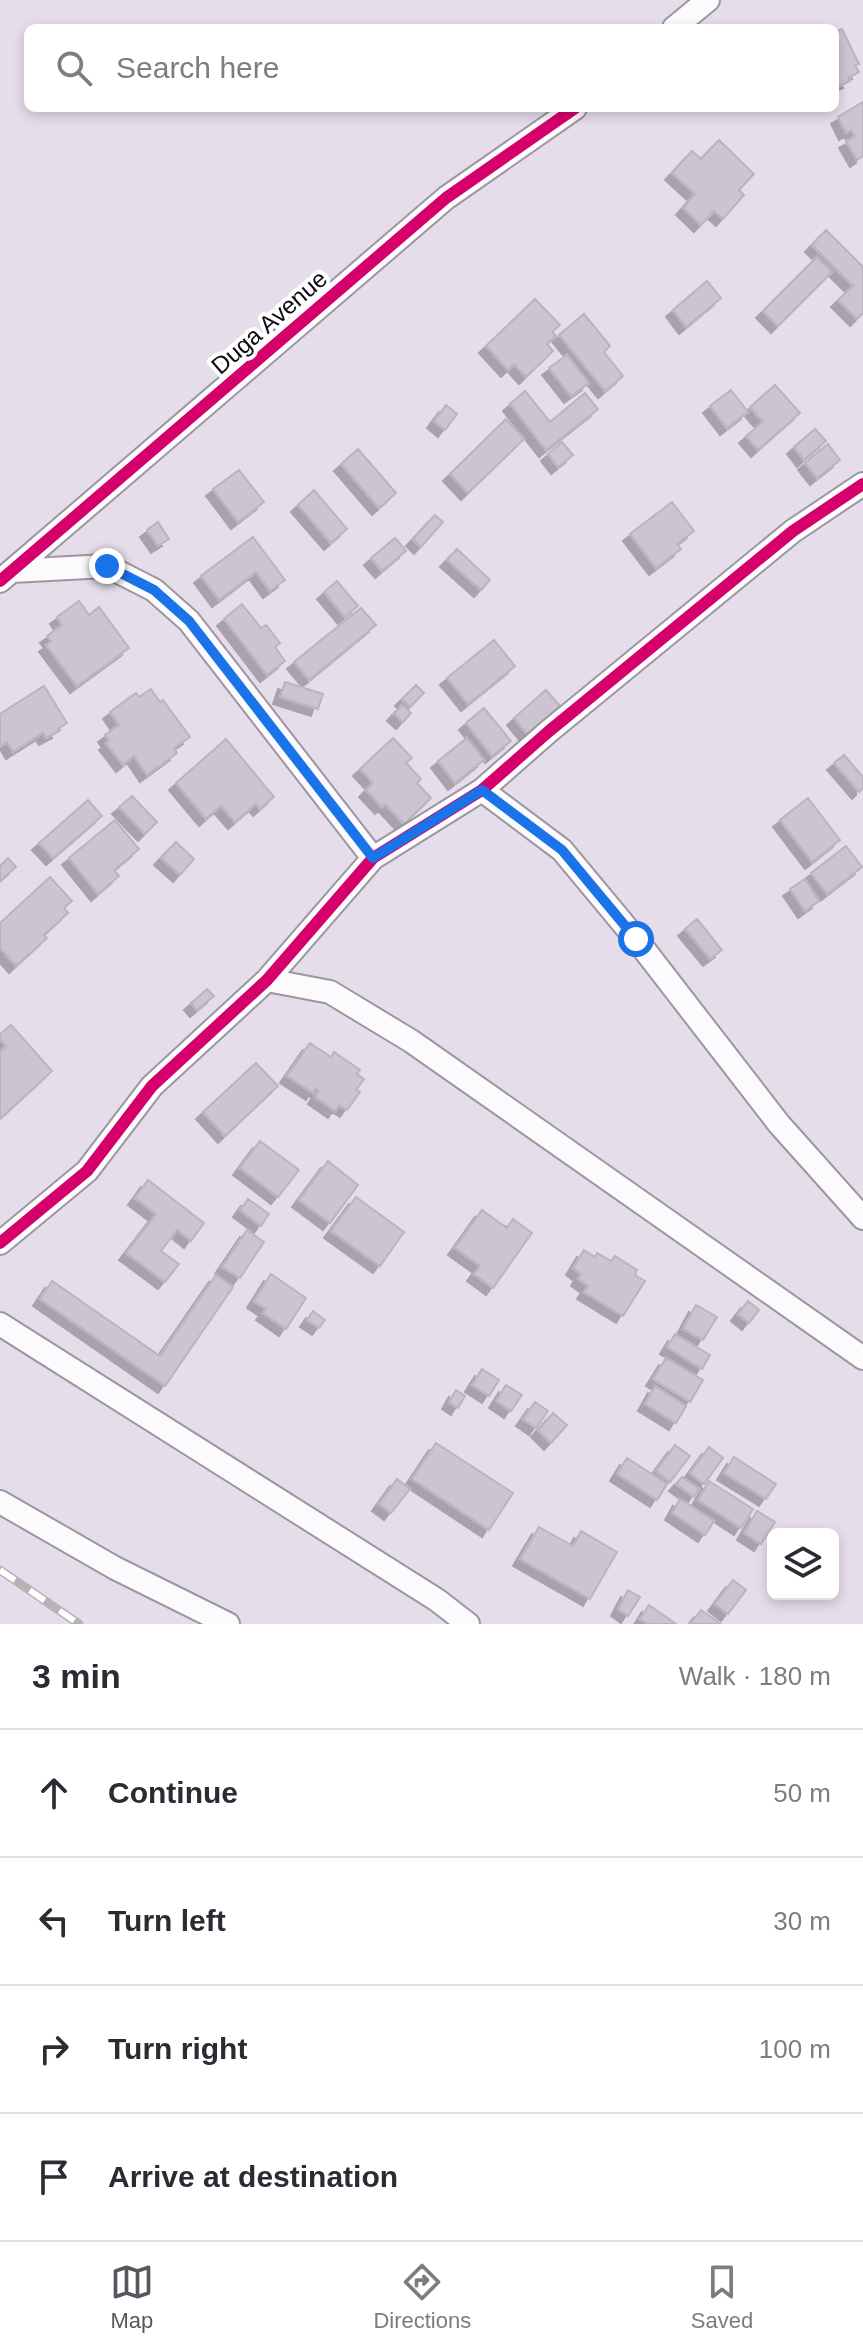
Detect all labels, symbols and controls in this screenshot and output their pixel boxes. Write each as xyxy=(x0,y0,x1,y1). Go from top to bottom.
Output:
search box xyxy=(24,24,839,112)
icon: search xyxy=(52,46,96,90)
text: Search here xyxy=(116,51,279,84)
street label: Duga Avenue xyxy=(206,265,332,379)
route end xyxy=(89,548,125,584)
route start xyxy=(618,921,654,957)
map controls xyxy=(767,1528,839,1600)
button: layers xyxy=(767,1528,839,1600)
text: 3 min xyxy=(32,1657,121,1695)
text: Walk · 180 m xyxy=(679,1661,831,1691)
icon: ahead xyxy=(32,1771,76,1815)
text: Continue xyxy=(108,1776,238,1809)
text: 50 m xyxy=(773,1778,831,1808)
icon: left xyxy=(32,1899,76,1943)
text: Turn left xyxy=(108,1904,226,1937)
text: 30 m xyxy=(773,1906,831,1936)
icon: right xyxy=(32,2027,76,2071)
text: Turn right xyxy=(108,2032,247,2065)
text: 100 m xyxy=(759,2034,831,2064)
icon: arrive xyxy=(32,2155,76,2199)
text: Arrive at destination xyxy=(108,2160,398,2193)
tab: Map xyxy=(110,2260,154,2334)
tab: Directions xyxy=(373,2260,471,2334)
tab: Saved xyxy=(691,2260,753,2334)

